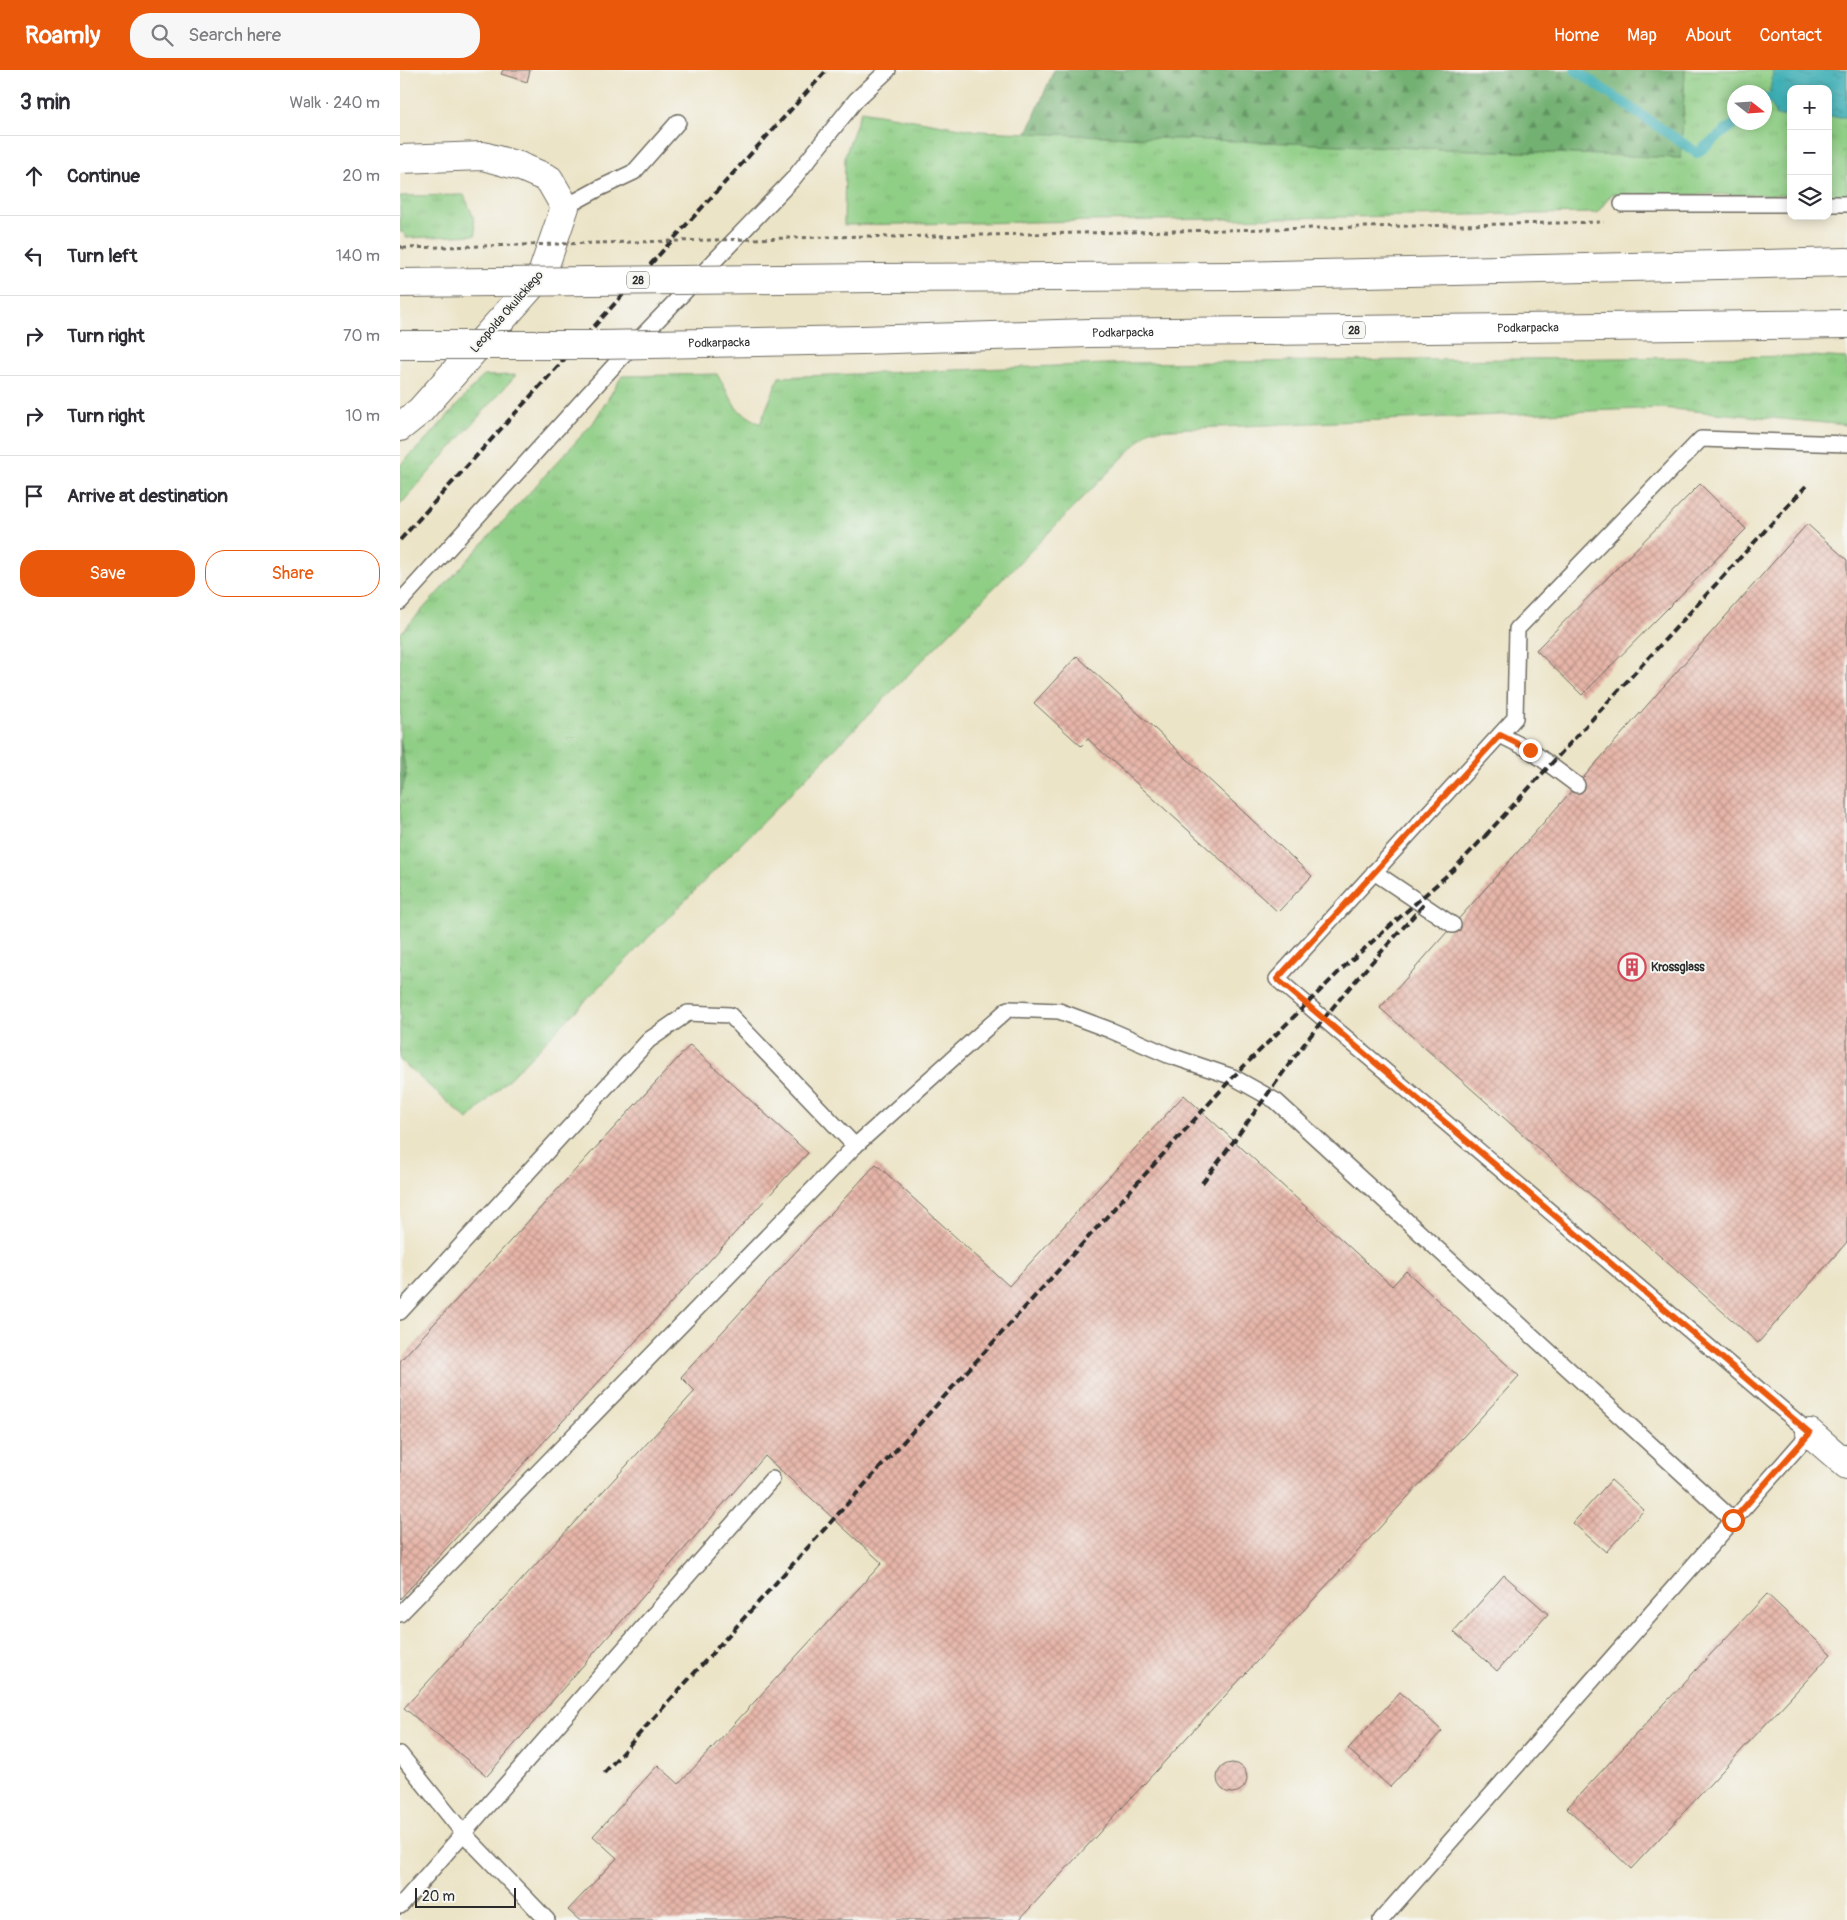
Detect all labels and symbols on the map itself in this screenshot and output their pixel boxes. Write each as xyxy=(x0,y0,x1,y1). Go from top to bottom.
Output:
north arrow xyxy=(1727,85,1772,130)
street label: Leopolda Okulickiego xyxy=(467,268,547,356)
road number: 28 xyxy=(627,272,649,288)
street label: Podkarpacka xyxy=(1497,320,1559,336)
road number: 28 xyxy=(1343,322,1365,338)
street label: Podkarpacka xyxy=(1092,325,1154,340)
street label: Podkarpacka xyxy=(688,335,750,351)
route end xyxy=(1519,739,1542,762)
building icon: Krossglass xyxy=(1617,952,1647,982)
place label: Krossglass xyxy=(1651,960,1705,975)
route start xyxy=(1722,1509,1745,1532)
scale bar xyxy=(415,1885,516,1908)

